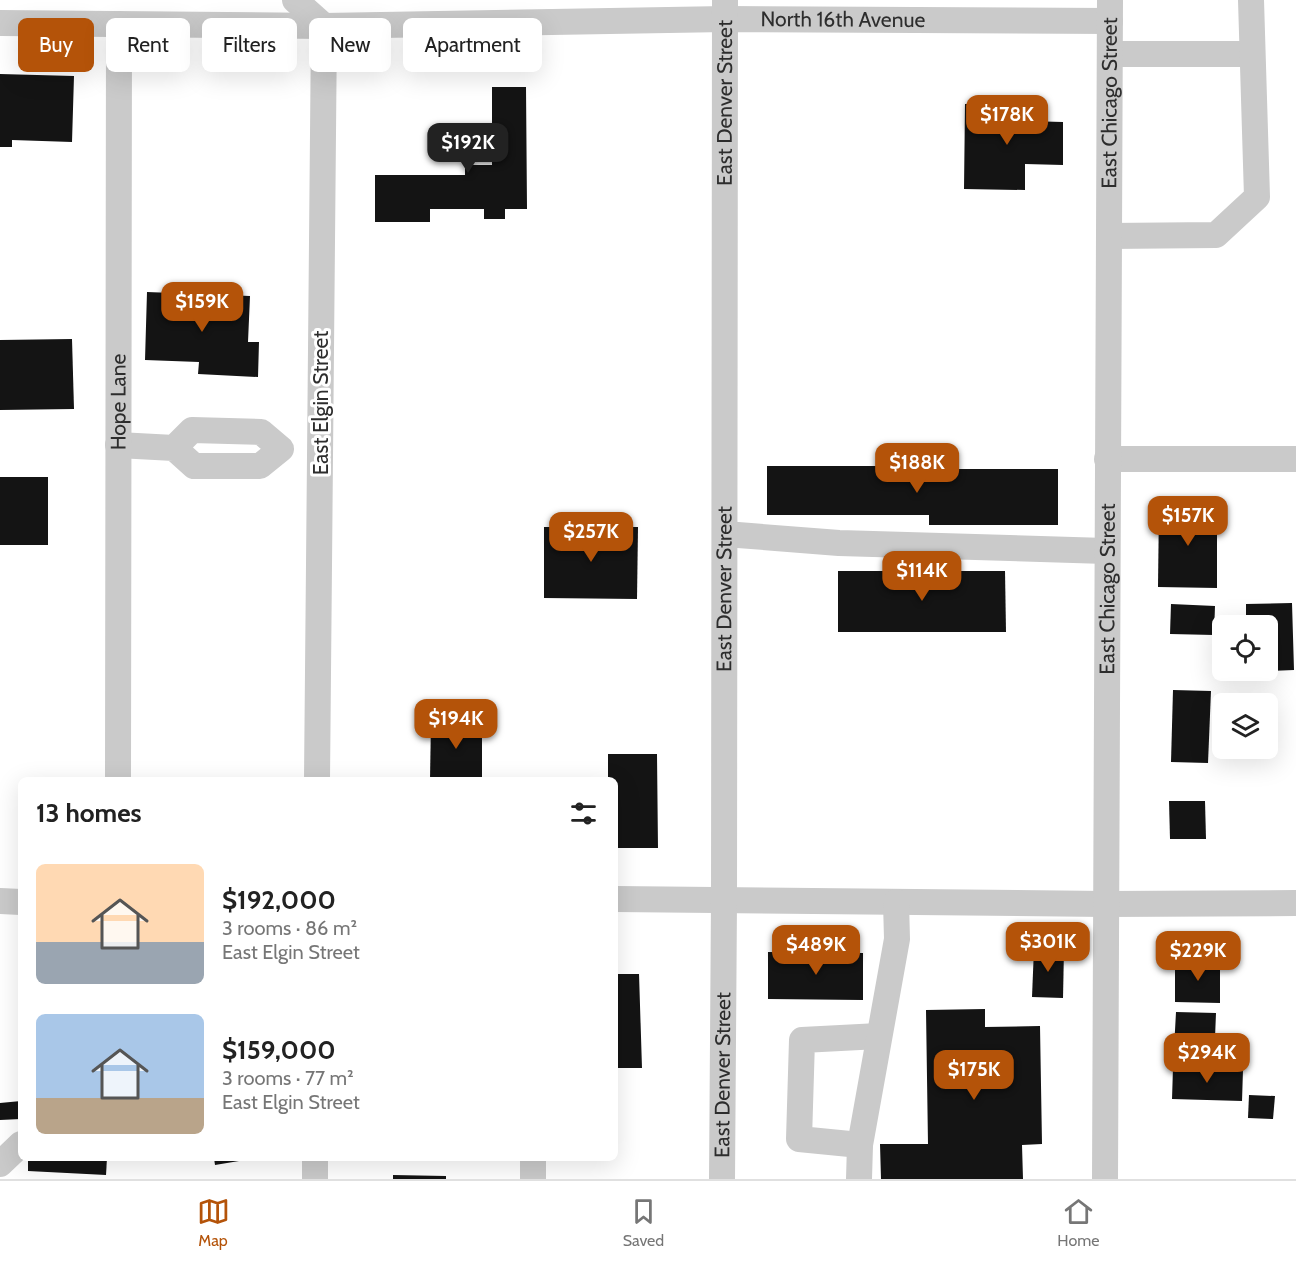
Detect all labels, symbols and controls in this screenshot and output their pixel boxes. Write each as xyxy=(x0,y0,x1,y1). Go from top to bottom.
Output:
street label: North 16th Avenue xyxy=(761,6,926,32)
street label: East Chicago Street xyxy=(1096,17,1122,189)
chip: Buy xyxy=(18,18,94,72)
chip: Rent xyxy=(106,18,190,72)
chip: Filters xyxy=(202,18,297,72)
chip: New xyxy=(309,18,391,72)
chip: Apartment xyxy=(403,18,542,72)
street label: East Denver Street xyxy=(712,20,737,186)
pin: $178K xyxy=(965,95,1049,146)
text: $178K xyxy=(980,102,1034,126)
pin: $192K xyxy=(426,123,510,174)
text: $192K xyxy=(441,130,495,154)
pin: $159K xyxy=(160,282,244,333)
text: $159K xyxy=(175,289,229,313)
street label: East Elgin Street xyxy=(308,331,333,475)
street label: Hope Lane xyxy=(105,354,131,450)
pin: $188K xyxy=(875,443,959,494)
text: $188K xyxy=(889,450,945,474)
pin: $157K xyxy=(1146,496,1230,547)
street label: East Chicago Street xyxy=(1094,503,1120,675)
text: $157K xyxy=(1162,503,1214,527)
street label: East Denver Street xyxy=(711,506,736,672)
pin: $257K xyxy=(549,512,633,563)
text: $257K xyxy=(563,519,619,543)
pin: $114K xyxy=(880,551,964,602)
text: $114K xyxy=(896,558,948,582)
map controls xyxy=(1212,615,1278,759)
button: locate xyxy=(1212,615,1278,681)
button: layers xyxy=(1212,693,1278,759)
pin: $194K xyxy=(414,699,498,750)
text: $194K xyxy=(428,706,484,730)
text: 13 homes xyxy=(36,797,142,829)
icon: filters xyxy=(567,797,600,830)
text: $192,000 xyxy=(222,884,336,916)
icon: home xyxy=(84,888,156,960)
text: 3 rooms · 86 m² xyxy=(222,916,357,940)
pin: $301K xyxy=(1006,922,1090,973)
pin: $489K xyxy=(774,925,858,976)
text: $301K xyxy=(1020,929,1076,953)
pin: $229K xyxy=(1156,931,1240,982)
text: $489K xyxy=(786,932,846,956)
text: $229K xyxy=(1170,938,1226,962)
text: East Elgin Street xyxy=(222,940,360,964)
street label: East Denver Street xyxy=(709,992,735,1158)
pin: $294K xyxy=(1165,1033,1249,1084)
text: $159,000 xyxy=(222,1034,336,1066)
icon: home xyxy=(84,1038,156,1110)
text: $294K xyxy=(1178,1040,1236,1064)
pin: $175K xyxy=(932,1050,1016,1101)
text: $175K xyxy=(948,1057,1000,1081)
text: 3 rooms · 77 m² xyxy=(222,1066,354,1090)
text: East Elgin Street xyxy=(222,1090,360,1114)
tab: Map xyxy=(197,1195,230,1250)
tab: Saved xyxy=(623,1195,664,1250)
tab: Home xyxy=(1057,1195,1099,1250)

